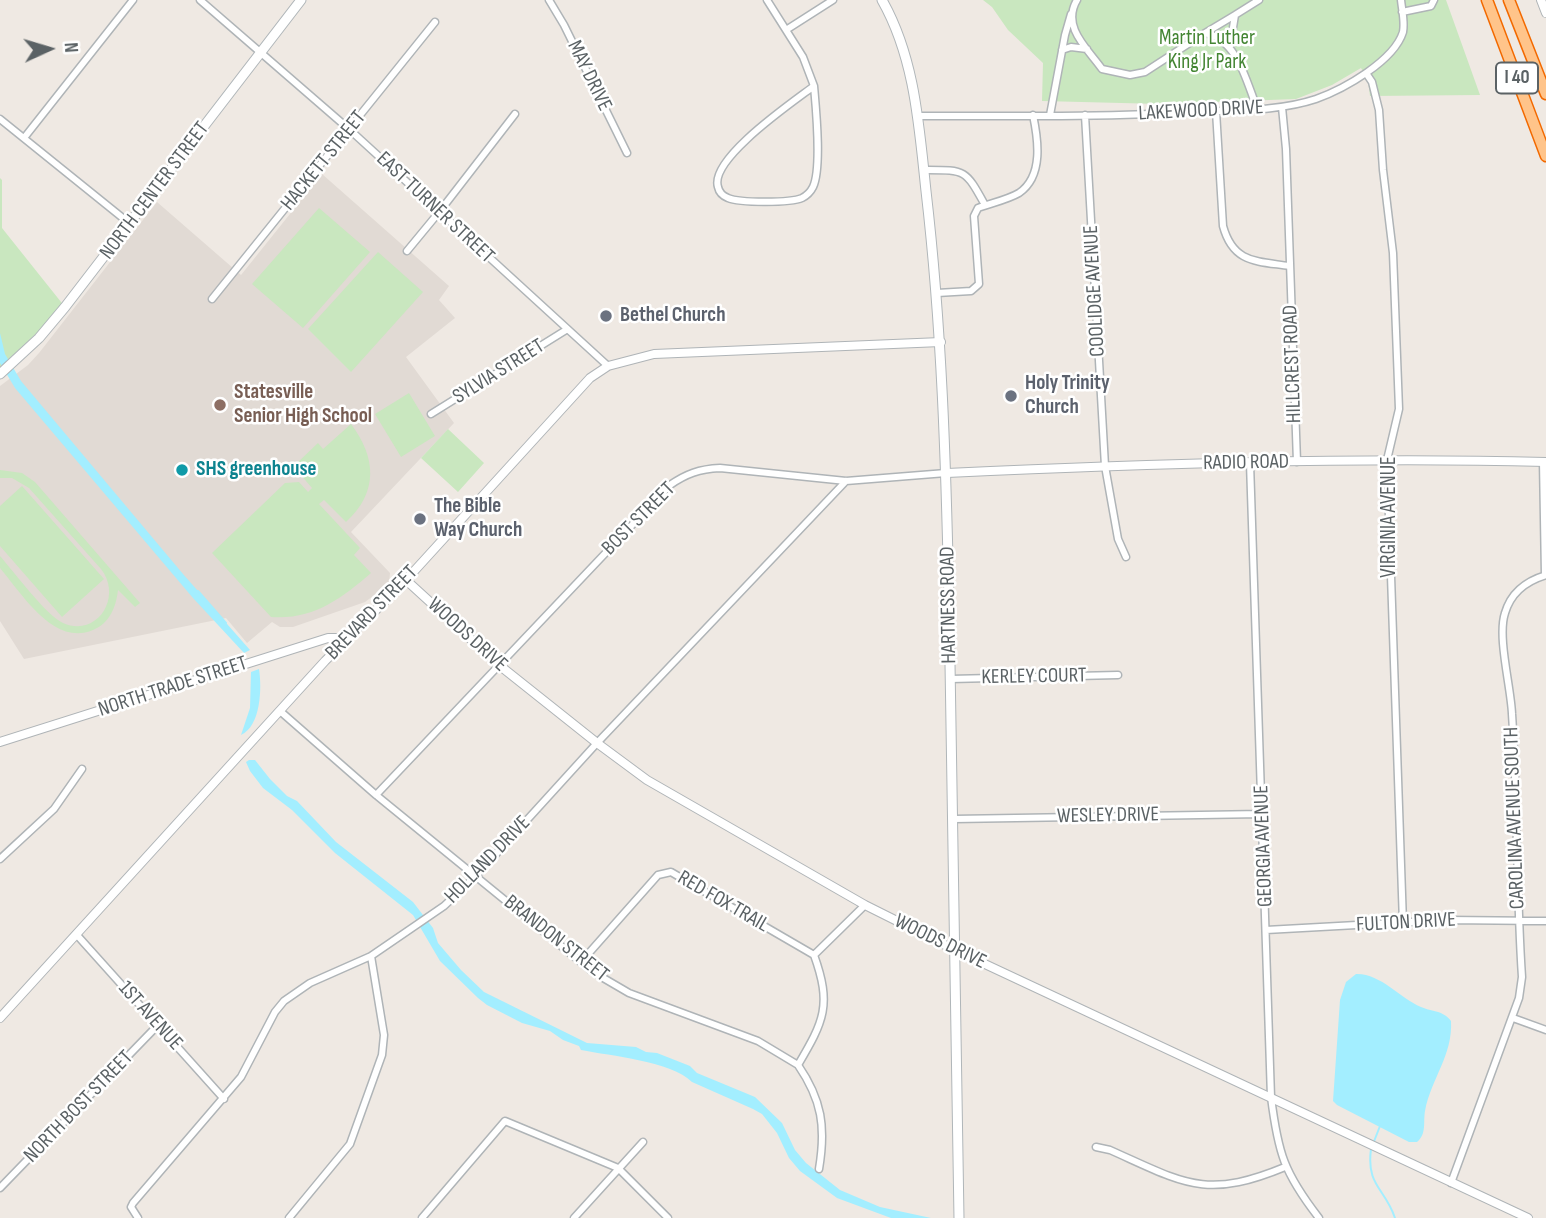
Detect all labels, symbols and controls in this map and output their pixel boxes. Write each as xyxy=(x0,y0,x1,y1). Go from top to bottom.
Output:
north arrow xyxy=(14,14,84,84)
park label: Martin Luther King Jr Park xyxy=(1159,26,1255,76)
street label: MAY DRIVE xyxy=(561,37,617,115)
text: N xyxy=(59,42,82,53)
road number: I 40 xyxy=(1496,62,1538,94)
street label: LAKEWOOD DRIVE xyxy=(1138,95,1264,127)
street label: HACKETT STREET xyxy=(276,106,372,216)
street label: NORTH CENTER STREET xyxy=(95,117,215,265)
street label: EAST TURNER STREET xyxy=(371,147,499,269)
street label: COOLIDGE AVENUE xyxy=(1079,225,1111,357)
place label: Bethel Church xyxy=(620,303,725,329)
street label: HILLCREST ROAD xyxy=(1278,304,1308,424)
marker: Bethel Church xyxy=(598,308,614,324)
street label: SYLVIA STREET xyxy=(449,334,549,410)
place label: Holy Trinity Church xyxy=(1025,371,1110,421)
place label: Statesville Senior High School xyxy=(234,380,372,430)
marker: Holy Trinity Church xyxy=(1003,388,1019,404)
marker: Statesville Senior High School xyxy=(212,397,228,413)
street label: RADIO ROAD xyxy=(1203,450,1289,476)
street label: VIRGINIA AVENUE xyxy=(1377,456,1403,578)
place label: SHS greenhouse xyxy=(196,457,317,483)
marker: SHS greenhouse xyxy=(174,462,190,478)
street label: BOST STREET xyxy=(597,477,681,561)
place label: The Bible Way Church xyxy=(434,494,522,544)
marker: The Bible Way Church xyxy=(412,511,428,527)
street label: HARTNESS ROAD xyxy=(935,546,963,664)
street label: BREVARD STREET xyxy=(321,560,423,666)
street label: WOODS DRIVE xyxy=(422,592,512,678)
street label: NORTH TRADE STREET xyxy=(95,651,251,723)
street label: KERLEY COURT xyxy=(981,663,1087,691)
street label: CAROLINA AVENUE SOUTH xyxy=(1499,726,1531,910)
street label: GEORGIA AVENUE xyxy=(1249,785,1279,907)
street label: WESLEY DRIVE xyxy=(1057,803,1159,829)
street label: HOLLAND DRIVE xyxy=(440,811,536,909)
street label: RED FOX TRAIL xyxy=(673,866,773,938)
street label: BRANDON STREET xyxy=(499,890,613,988)
street label: FULTON DRIVE xyxy=(1355,908,1457,938)
street label: WOODS DRIVE xyxy=(890,909,990,975)
street label: 1ST AVENUE xyxy=(112,976,188,1056)
street label: NORTH BOST STREET xyxy=(19,1046,139,1168)

